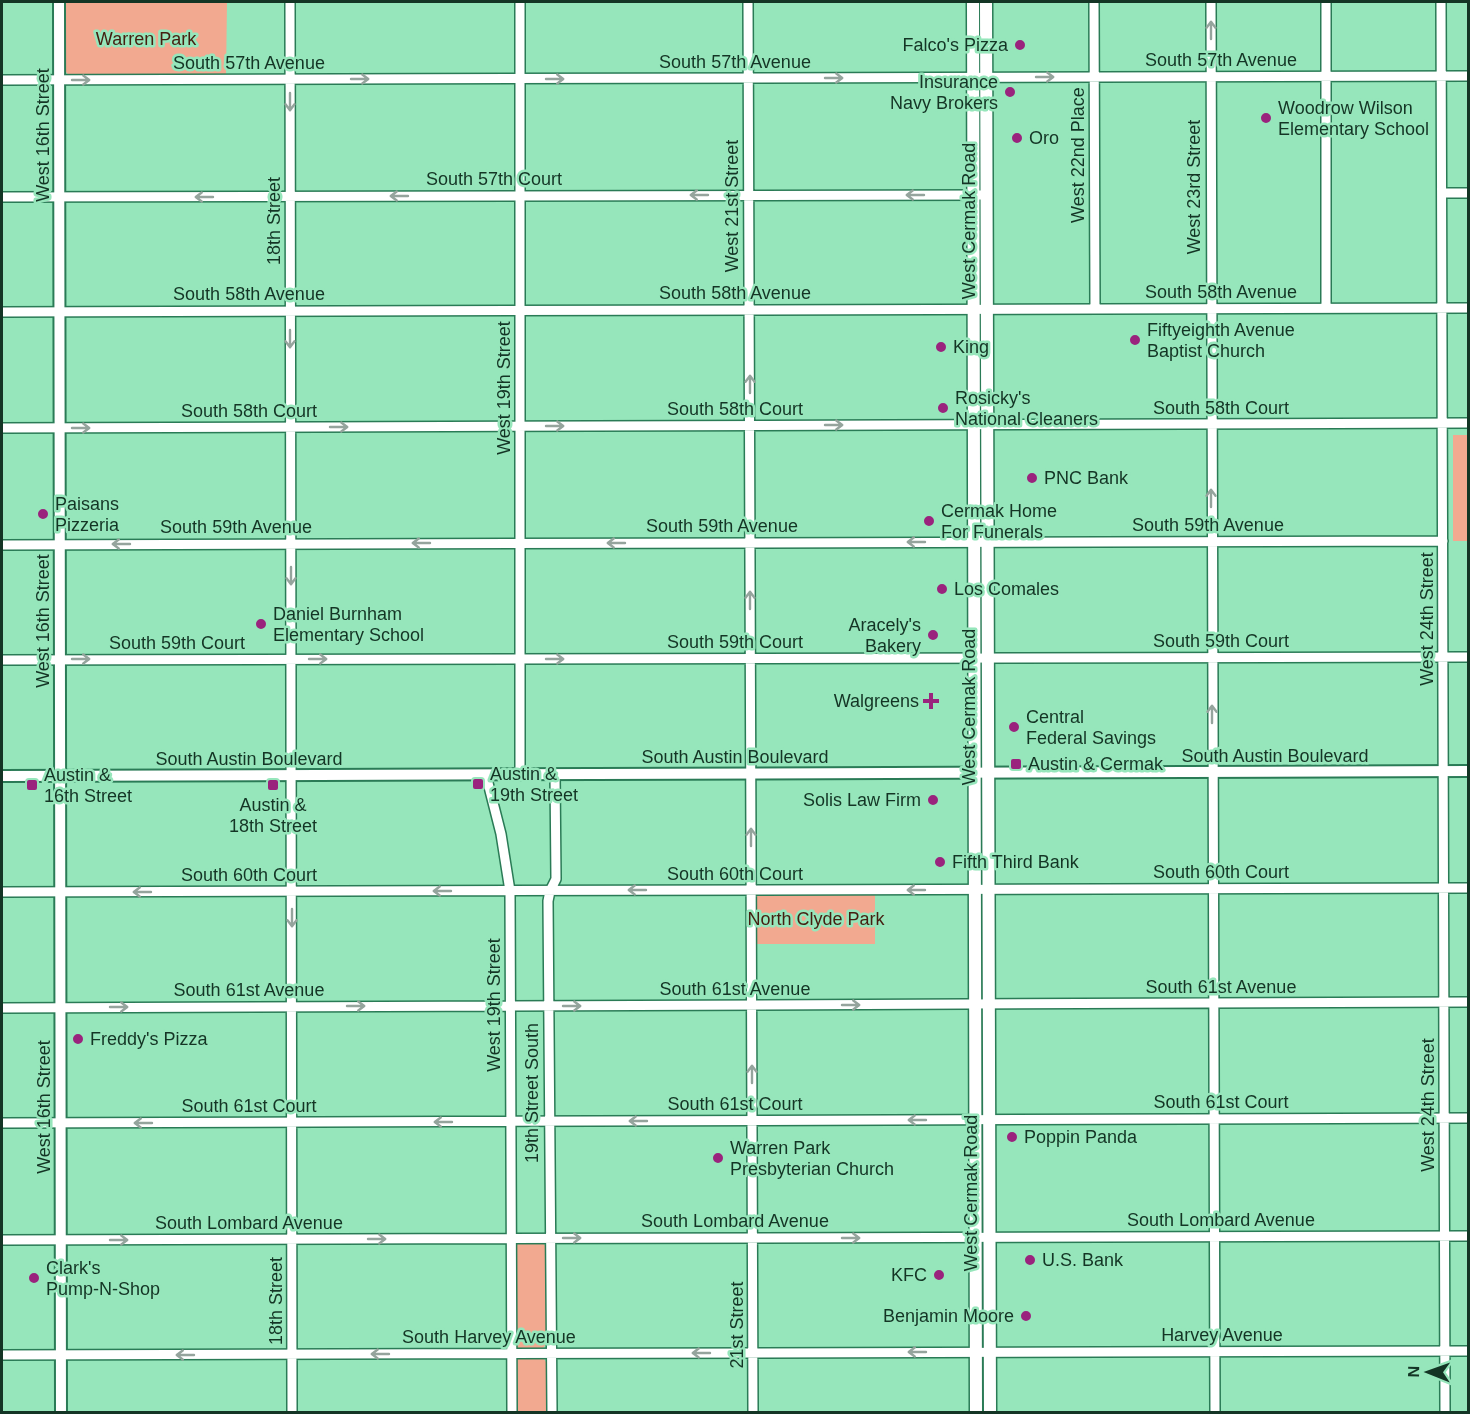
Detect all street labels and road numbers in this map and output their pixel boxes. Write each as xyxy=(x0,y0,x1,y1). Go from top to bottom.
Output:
street label: South 57th Avenue xyxy=(1145,50,1297,70)
street label: South 57th Avenue xyxy=(659,52,811,72)
street label: South 57th Avenue xyxy=(173,53,325,73)
street label: West 16th Street xyxy=(33,68,53,202)
street label: West 22nd Place xyxy=(1068,87,1088,223)
street label: West 23rd Street xyxy=(1184,120,1204,254)
street label: West 21st Street xyxy=(722,140,742,272)
street label: West Cermak Road xyxy=(959,143,979,299)
street label: South 57th Court xyxy=(426,169,562,189)
street label: 18th Street xyxy=(264,177,284,265)
street label: South 58th Avenue xyxy=(1145,282,1297,302)
street label: South 58th Avenue xyxy=(659,283,811,303)
street label: South 58th Avenue xyxy=(173,284,325,304)
street label: West 19th Street xyxy=(494,321,514,455)
street label: South 58th Court xyxy=(1153,398,1289,418)
street label: South 58th Court xyxy=(667,399,803,419)
street label: South 58th Court xyxy=(181,401,317,421)
street label: South 59th Avenue xyxy=(1132,515,1284,535)
street label: South 59th Avenue xyxy=(646,516,798,536)
street label: South 59th Avenue xyxy=(160,517,312,537)
street label: West 24th Street xyxy=(1417,552,1437,686)
street label: West 16th Street xyxy=(33,554,53,688)
street label: West Cermak Road xyxy=(959,629,979,785)
street label: South 59th Court xyxy=(1153,631,1289,651)
street label: South 59th Court xyxy=(667,632,803,652)
street label: South 59th Court xyxy=(109,633,245,653)
street label: South Austin Boulevard xyxy=(1181,746,1369,766)
street label: South Austin Boulevard xyxy=(641,747,829,767)
street label: South Austin Boulevard xyxy=(155,749,343,769)
street label: South 60th Court xyxy=(1153,862,1289,882)
street label: South 60th Court xyxy=(667,864,803,884)
street label: South 60th Court xyxy=(181,865,317,885)
street label: West 19th Street xyxy=(484,938,504,1072)
street label: South 61st Avenue xyxy=(1146,977,1296,997)
street label: South 61st Avenue xyxy=(660,979,810,999)
street label: South 61st Avenue xyxy=(174,980,324,1000)
street label: 19th Street South xyxy=(522,1023,542,1163)
street label: West 24th Street xyxy=(1418,1038,1438,1172)
street label: West 16th Street xyxy=(34,1040,54,1174)
street label: South 61st Court xyxy=(1153,1092,1289,1112)
street label: South 61st Court xyxy=(667,1094,803,1114)
street label: South 61st Court xyxy=(181,1096,317,1116)
street label: West Cermak Road xyxy=(961,1115,981,1271)
street label: South Lombard Avenue xyxy=(1127,1210,1315,1230)
street label: South Lombard Avenue xyxy=(641,1211,829,1231)
street label: South Lombard Avenue xyxy=(155,1213,343,1233)
street label: 18th Street xyxy=(266,1257,286,1345)
street label: 21st Street xyxy=(727,1281,747,1369)
street label: Harvey Avenue xyxy=(1161,1325,1283,1345)
street label: South Harvey Avenue xyxy=(402,1327,576,1347)

